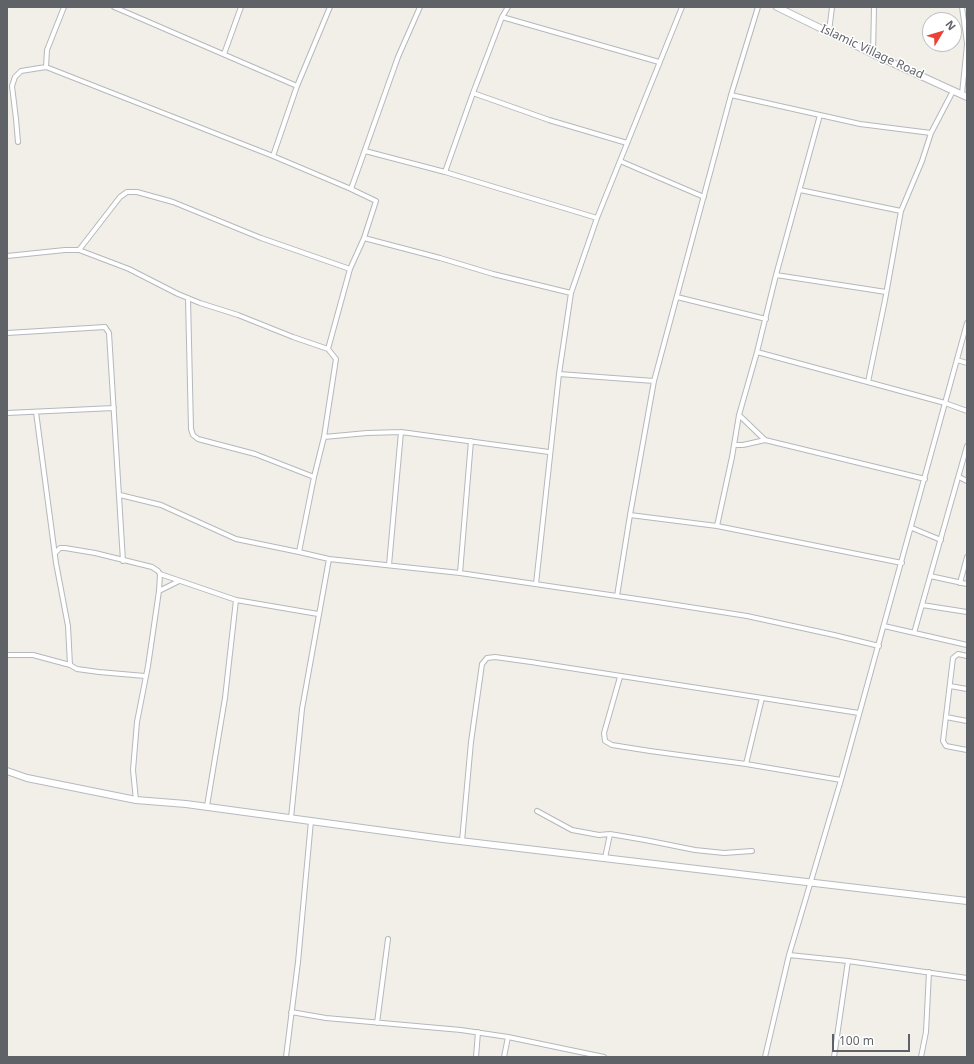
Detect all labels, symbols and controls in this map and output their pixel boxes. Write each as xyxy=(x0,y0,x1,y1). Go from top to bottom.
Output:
north arrow xyxy=(922,12,962,52)
text: N xyxy=(942,17,960,33)
street label: Islamic Village Road xyxy=(818,22,926,82)
scale bar xyxy=(834,1026,912,1052)
text: 100 m xyxy=(839,1032,874,1049)

